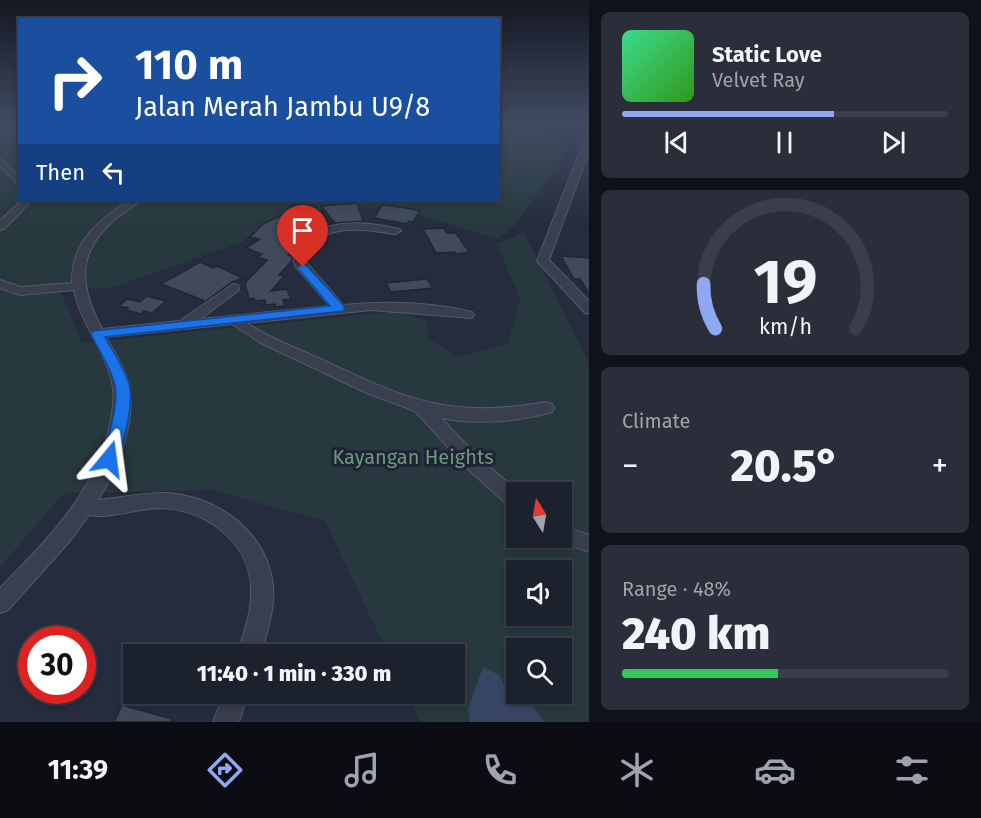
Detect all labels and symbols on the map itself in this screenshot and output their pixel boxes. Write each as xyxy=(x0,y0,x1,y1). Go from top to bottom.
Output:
pin xyxy=(277,205,328,267)
position arrow xyxy=(77,427,141,491)
park label: Kayangan Heights xyxy=(332,445,494,469)
north arrow xyxy=(506,482,572,548)
speed limit sign: 30 xyxy=(18,626,96,704)

